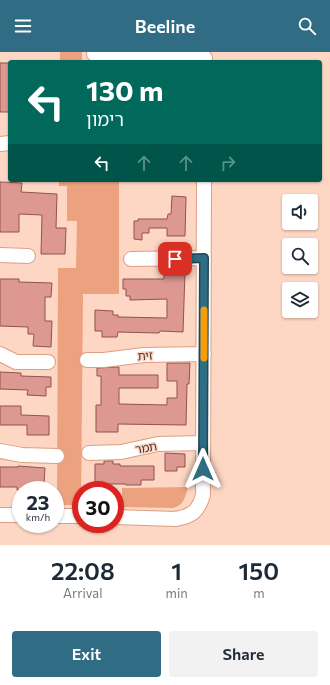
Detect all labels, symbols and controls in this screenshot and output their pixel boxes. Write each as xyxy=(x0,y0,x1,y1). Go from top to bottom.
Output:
icon: menu xyxy=(12,15,34,37)
text: Beeline xyxy=(135,15,195,37)
icon: search xyxy=(296,15,318,37)
text: 130 m xyxy=(86,73,163,107)
icon: left xyxy=(20,76,72,128)
text: רימון xyxy=(86,108,124,130)
icon: left xyxy=(91,152,113,174)
icon: ahead xyxy=(133,152,155,174)
icon: ahead xyxy=(175,152,197,174)
icon: right xyxy=(217,152,239,174)
map controls xyxy=(282,194,318,318)
button: sound xyxy=(282,194,318,230)
button: search xyxy=(282,238,318,274)
pin xyxy=(158,242,192,276)
icon: arrive xyxy=(164,248,186,270)
button: layers xyxy=(282,282,318,318)
street label: זית xyxy=(137,347,153,363)
street label: תמר xyxy=(134,438,158,456)
position arrow xyxy=(182,448,224,490)
speed limit sign: 30 xyxy=(72,481,124,533)
text: 23 xyxy=(26,490,50,514)
text: km/h xyxy=(26,511,50,523)
text: 22:08 xyxy=(51,556,115,585)
text: 1 xyxy=(171,556,182,585)
text: 150 xyxy=(239,556,279,585)
text: Arrival xyxy=(63,585,102,601)
text: min xyxy=(166,585,188,601)
text: m xyxy=(253,585,265,601)
button: Exit xyxy=(12,631,161,677)
button: Share xyxy=(169,631,318,677)

